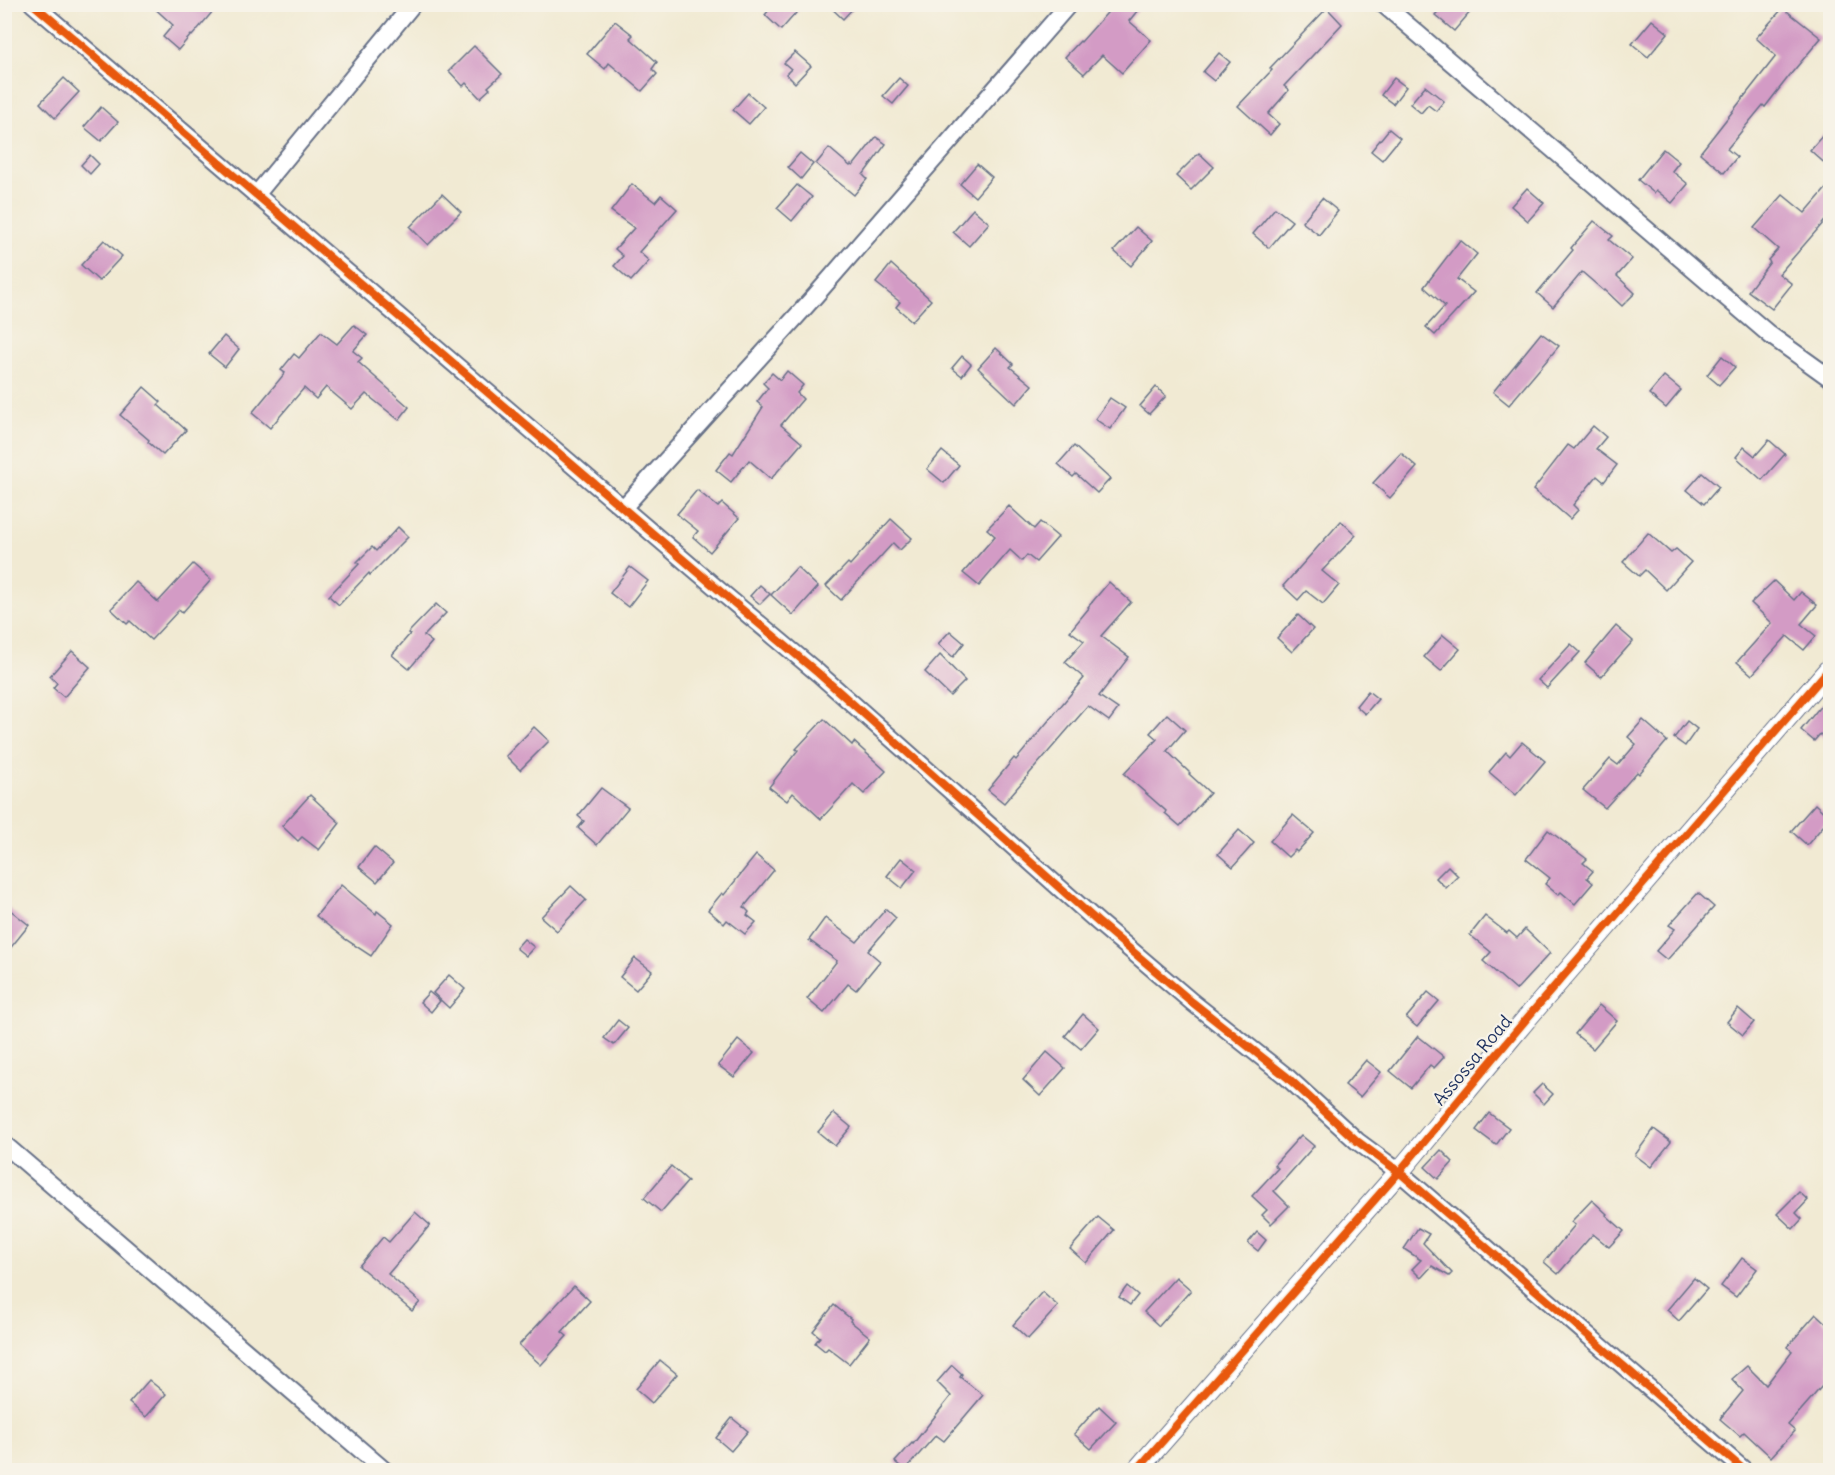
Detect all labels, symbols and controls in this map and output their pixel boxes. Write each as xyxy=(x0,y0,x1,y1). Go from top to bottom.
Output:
street label: Assossa Road xyxy=(1427,1010,1517,1110)

